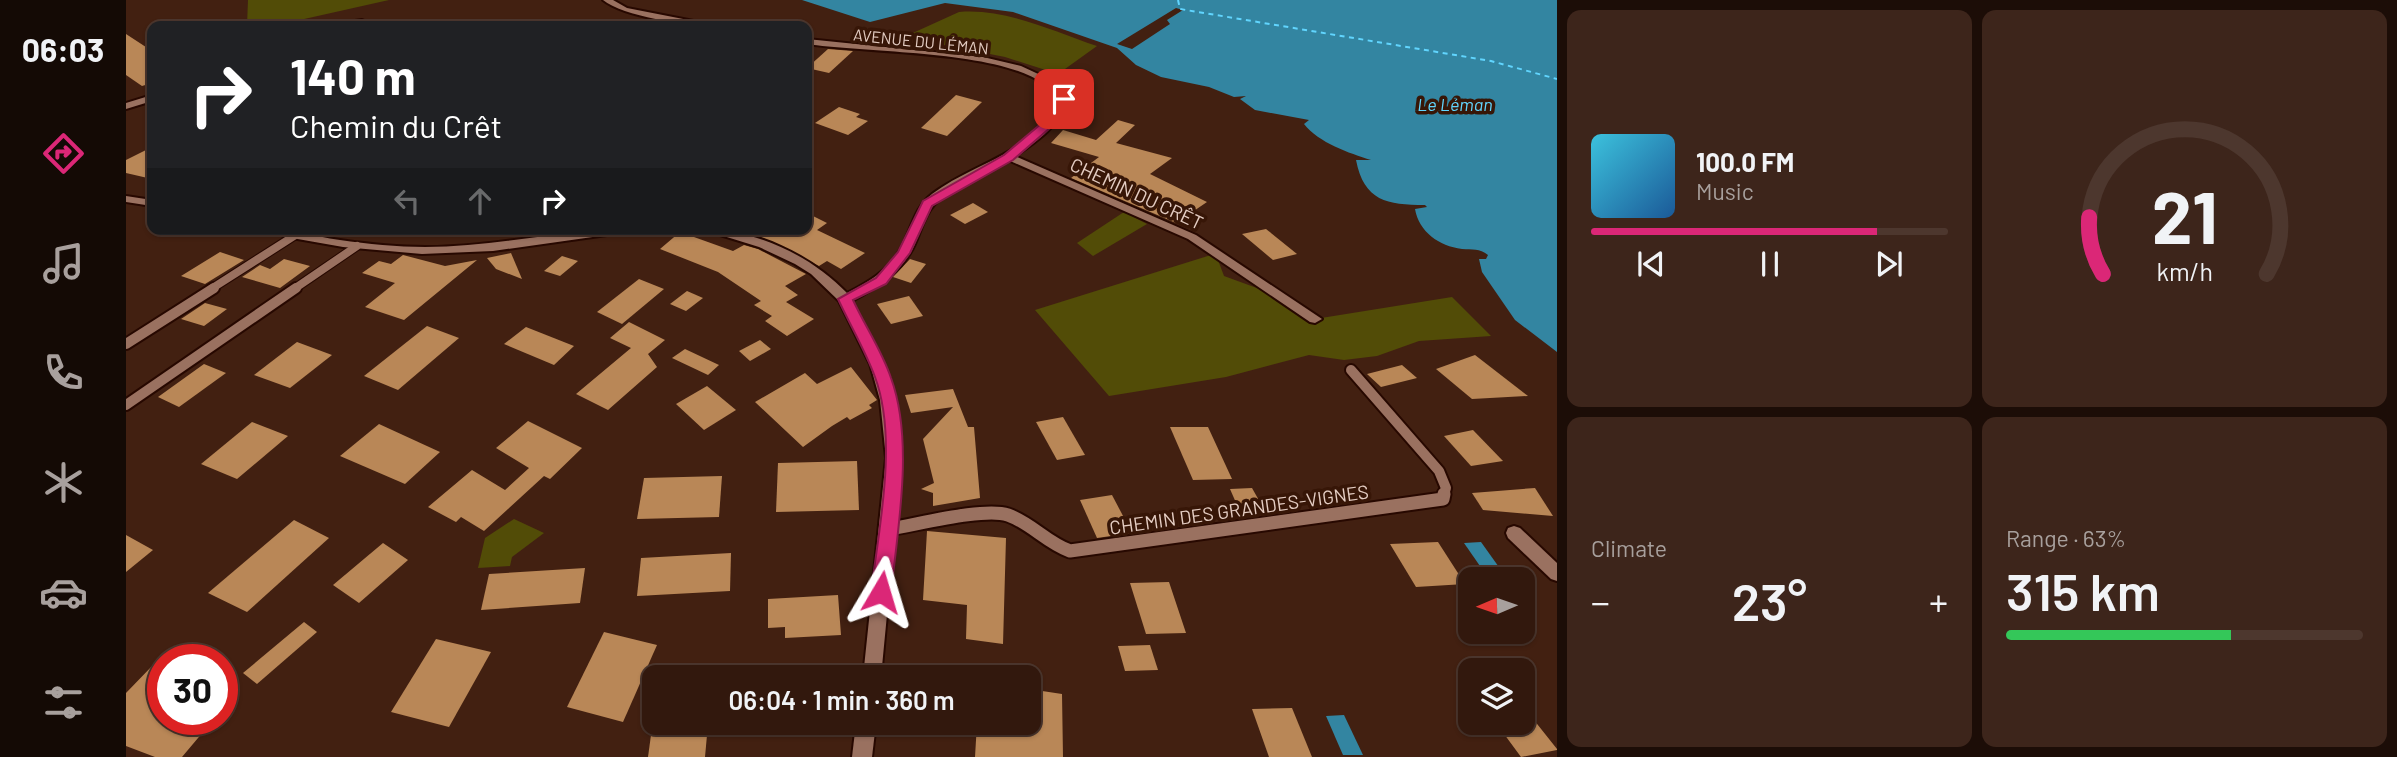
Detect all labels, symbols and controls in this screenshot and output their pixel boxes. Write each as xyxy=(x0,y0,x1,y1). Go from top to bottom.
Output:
street label: AVENUE DU LÉMAN xyxy=(852,24,990,58)
text: 06:03 xyxy=(22,30,104,68)
text: 140 m xyxy=(290,46,416,105)
icon: right xyxy=(175,49,266,140)
pin xyxy=(1034,69,1094,129)
icon: arrive xyxy=(1045,80,1083,118)
water label: Le Léman xyxy=(1417,93,1493,115)
text: Chemin du Crêt xyxy=(290,106,502,144)
icon: directions xyxy=(39,129,88,178)
text: 100.0 FM xyxy=(1696,146,1794,177)
street label: CHEMIN DU CRÊT xyxy=(1067,152,1207,234)
text: 21 xyxy=(2151,172,2218,260)
text: Music xyxy=(1696,177,1754,205)
icon: left xyxy=(388,182,426,220)
icon: ahead xyxy=(461,182,499,220)
icon: right xyxy=(534,182,572,220)
icon: music xyxy=(39,239,88,288)
icon: previous xyxy=(1632,245,1670,283)
icon: pause xyxy=(1751,245,1789,283)
icon: next xyxy=(1870,245,1908,283)
text: km/h xyxy=(2156,256,2213,286)
icon: phone xyxy=(39,348,88,397)
icon: climate xyxy=(39,458,88,507)
street label: CHEMIN DES GRANDES-VIGNES xyxy=(1108,479,1370,539)
text: Range · 63% xyxy=(2006,524,2126,552)
text: Climate xyxy=(1591,534,1667,562)
position arrow xyxy=(844,555,918,629)
text: 315 km xyxy=(2006,559,2160,621)
north arrow xyxy=(1458,567,1535,644)
map controls xyxy=(1458,567,1535,735)
icon: car xyxy=(39,568,88,617)
text: 23° xyxy=(1732,569,1807,631)
text: − xyxy=(1591,578,1610,624)
text: + xyxy=(1929,578,1948,624)
speed limit sign: 30 xyxy=(147,644,238,735)
button: layers xyxy=(1458,658,1535,735)
icon: filters xyxy=(39,678,88,727)
text: 06:04 · 1 min · 360 m xyxy=(728,684,955,715)

